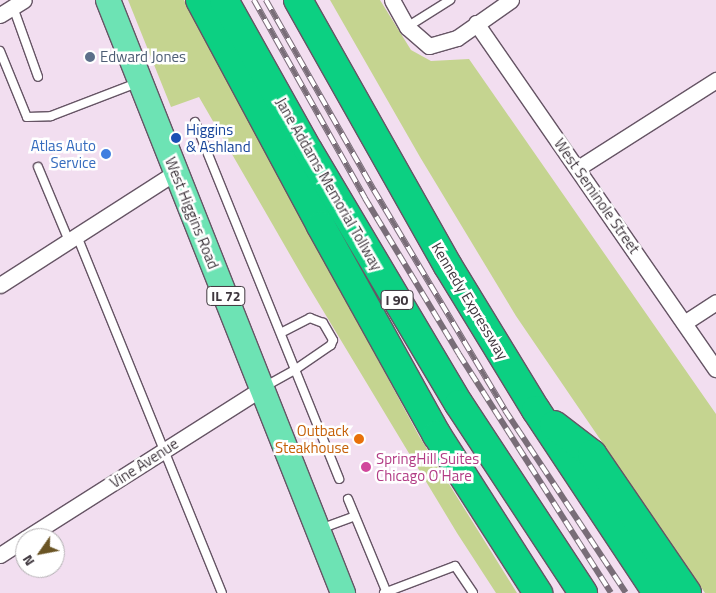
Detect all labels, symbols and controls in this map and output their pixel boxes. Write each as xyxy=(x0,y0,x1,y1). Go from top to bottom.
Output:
place label: Edward Jones xyxy=(100,48,186,66)
marker: Edward Jones xyxy=(84,51,96,63)
street label: Jane Addams Memorial Tollway xyxy=(272,94,386,274)
place label: Higgins & Ashland xyxy=(186,120,251,155)
marker: Higgins & Ashland xyxy=(170,132,182,144)
street label: West Seminole Street xyxy=(550,135,644,257)
place label: Atlas Auto Service xyxy=(31,136,96,171)
marker: Atlas Auto Service xyxy=(100,148,112,160)
street label: West Higgins Road xyxy=(161,154,223,272)
street label: Kennedy Expressway xyxy=(428,239,512,363)
road number: IL 72 xyxy=(206,284,246,308)
road number: I 90 xyxy=(380,288,414,312)
place label: Outback Steakhouse xyxy=(275,421,349,456)
marker: Outback Steakhouse xyxy=(353,433,365,445)
street label: Vine Avenue xyxy=(106,434,182,492)
place label: SpringHill Suites Chicago O'Hare xyxy=(376,449,479,484)
marker: SpringHill Suites Chicago O'Hare xyxy=(360,461,372,473)
north arrow xyxy=(15,528,65,578)
text: N xyxy=(16,551,39,571)

